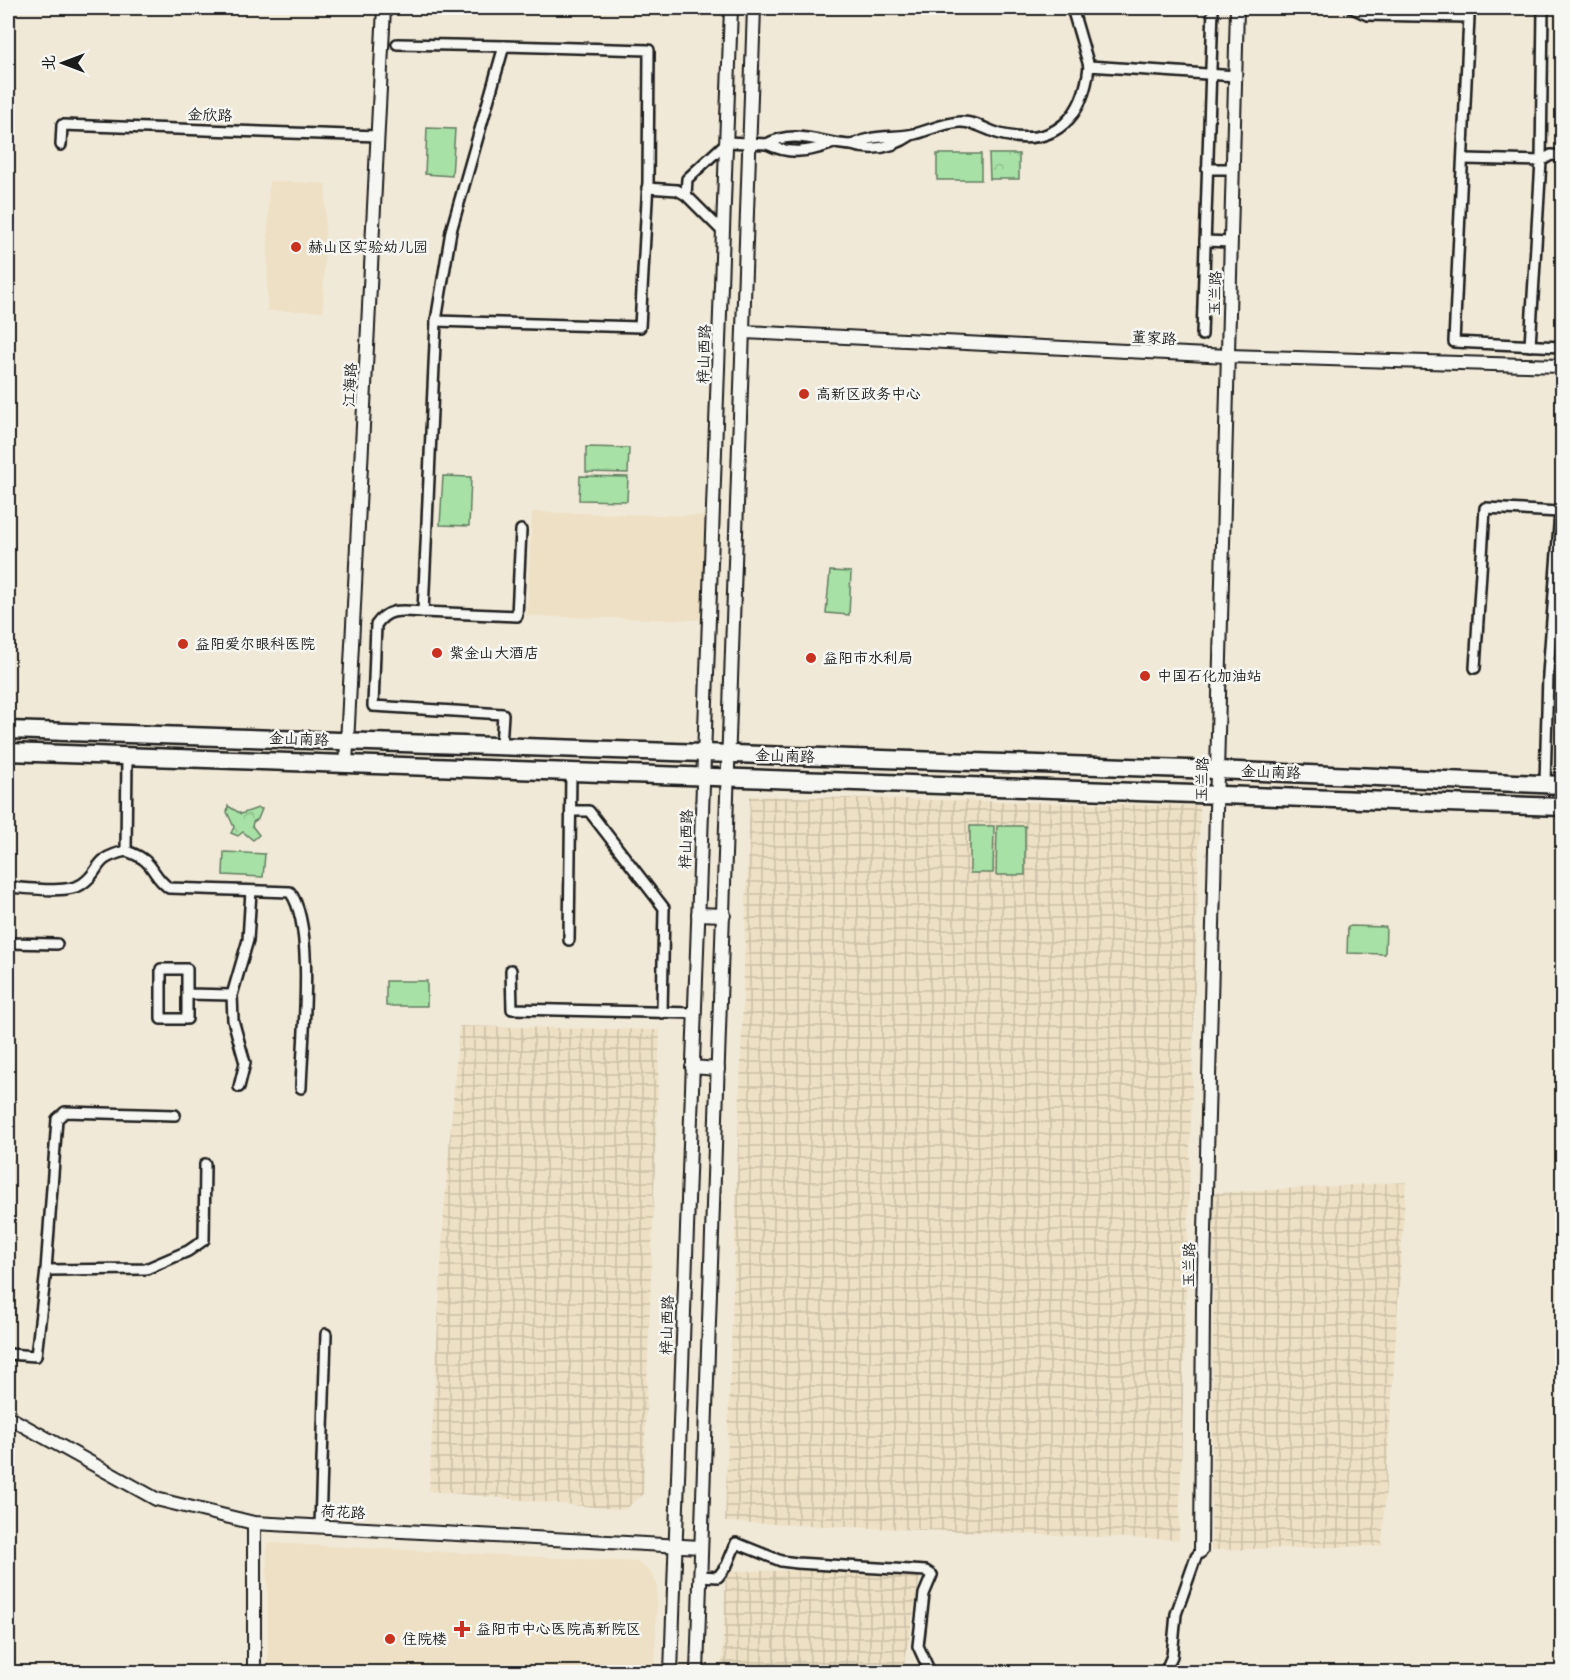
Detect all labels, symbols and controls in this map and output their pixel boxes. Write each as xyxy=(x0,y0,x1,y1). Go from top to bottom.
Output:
north arrow xyxy=(33,33,93,93)
text: 北 xyxy=(39,55,59,71)
street label: 金欣路 xyxy=(187,105,233,126)
place label: 赫山区实验幼儿园 xyxy=(308,238,428,257)
marker: 赫山区实验幼儿园 xyxy=(289,240,303,254)
street label: 玉兰路 xyxy=(1205,270,1226,316)
street label: 梓山西路 xyxy=(694,324,715,384)
street label: 董家路 xyxy=(1131,328,1177,349)
street label: 江海路 xyxy=(340,362,361,408)
place label: 高新区政务中心 xyxy=(816,385,921,404)
marker: 高新区政务中心 xyxy=(797,387,811,401)
place label: 益阳爱尔眼科医院 xyxy=(195,635,315,654)
marker: 益阳爱尔眼科医院 xyxy=(176,637,190,651)
place label: 紫金山大酒店 xyxy=(449,644,539,663)
marker: 紫金山大酒店 xyxy=(430,646,444,660)
place label: 益阳市水利局 xyxy=(823,649,913,668)
marker: 益阳市水利局 xyxy=(804,651,818,665)
place label: 中国石化加油站 xyxy=(1157,667,1262,686)
marker: 中国石化加油站 xyxy=(1138,669,1152,683)
street label: 金山南路 xyxy=(269,729,329,750)
street label: 金山南路 xyxy=(755,746,815,767)
street label: 玉兰路 xyxy=(1192,756,1213,802)
street label: 金山南路 xyxy=(1241,762,1301,783)
street label: 梓山西路 xyxy=(676,809,697,869)
street label: 玉兰路 xyxy=(1180,1242,1199,1288)
street label: 梓山西路 xyxy=(657,1295,678,1355)
street label: 荷花路 xyxy=(320,1502,366,1523)
marker: 益阳市中心医院高新院区 xyxy=(453,1620,471,1638)
place label: 益阳市中心医院高新院区 xyxy=(476,1620,641,1639)
place label: 住院楼 xyxy=(402,1630,447,1649)
marker: 住院楼 xyxy=(383,1632,397,1646)

